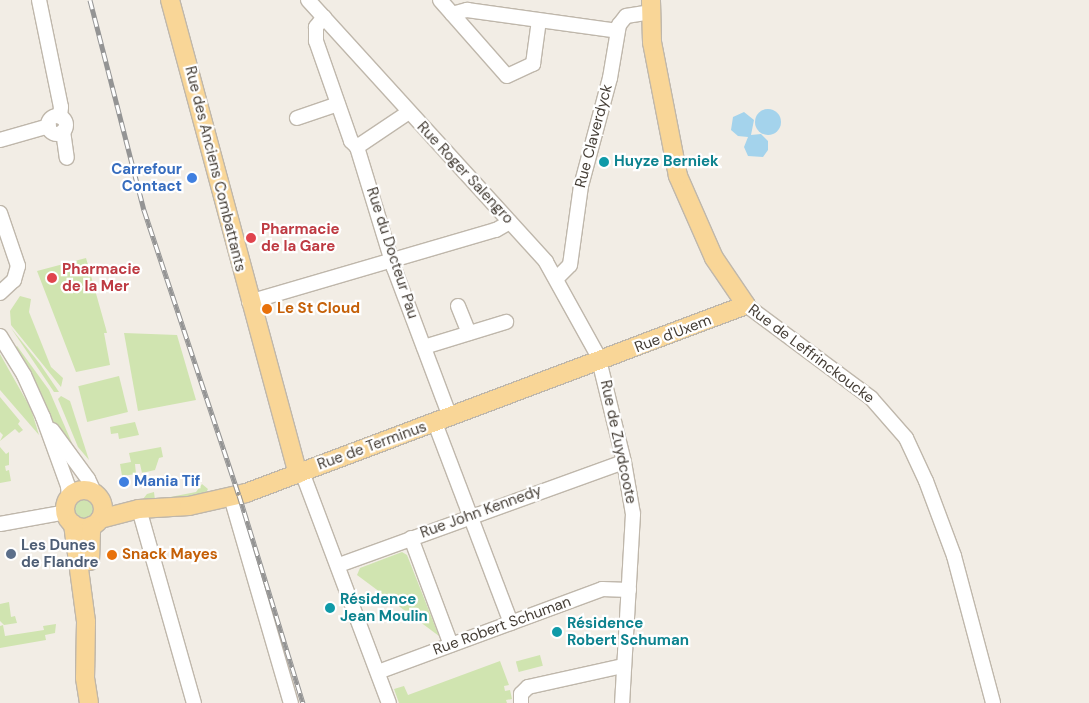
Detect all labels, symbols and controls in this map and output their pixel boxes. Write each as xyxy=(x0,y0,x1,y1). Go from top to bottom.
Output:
street label: Rue des Anciens Combattants xyxy=(181,64,249,274)
street label: Rue Claverdyck xyxy=(572,82,616,190)
street label: Rue Roger Salengro xyxy=(413,118,517,228)
place label: Huyze Berniek xyxy=(614,153,719,171)
marker: Huyze Berniek xyxy=(598,156,610,168)
place label: Carrefour Contact xyxy=(111,160,182,195)
marker: Carrefour Contact xyxy=(186,172,198,184)
street label: Rue du Docteur Pau xyxy=(362,185,422,321)
place label: Pharmacie de la Gare xyxy=(261,220,340,255)
marker: Pharmacie de la Gare xyxy=(245,232,257,244)
place label: Pharmacie de la Mer xyxy=(62,260,141,295)
marker: Pharmacie de la Mer xyxy=(46,272,58,284)
place label: Le St Cloud xyxy=(277,300,360,318)
street label: Rue de Leffrinckoucke xyxy=(744,301,878,407)
marker: Le St Cloud xyxy=(261,303,273,315)
street label: Rue d'Uxem xyxy=(632,311,714,357)
street label: Rue de Zuydcoote xyxy=(596,379,640,505)
street label: Rue de Terminus xyxy=(315,418,429,474)
place label: Mania Tif xyxy=(134,473,200,491)
marker: Mania Tif xyxy=(118,476,130,488)
street label: Rue John Kennedy xyxy=(418,482,544,542)
place label: Les Dunes de Flandre xyxy=(21,536,99,571)
place label: Snack Mayes xyxy=(122,546,218,564)
marker: Les Dunes de Flandre xyxy=(5,548,17,560)
marker: Snack Mayes xyxy=(106,549,118,561)
place label: Résidence Jean Moulin xyxy=(340,590,428,625)
street label: Rue Robert Schuman xyxy=(431,593,573,659)
marker: Résidence Jean Moulin xyxy=(324,602,336,614)
place label: Résidence Robert Schuman xyxy=(567,614,689,649)
marker: Résidence Robert Schuman xyxy=(551,626,563,638)

